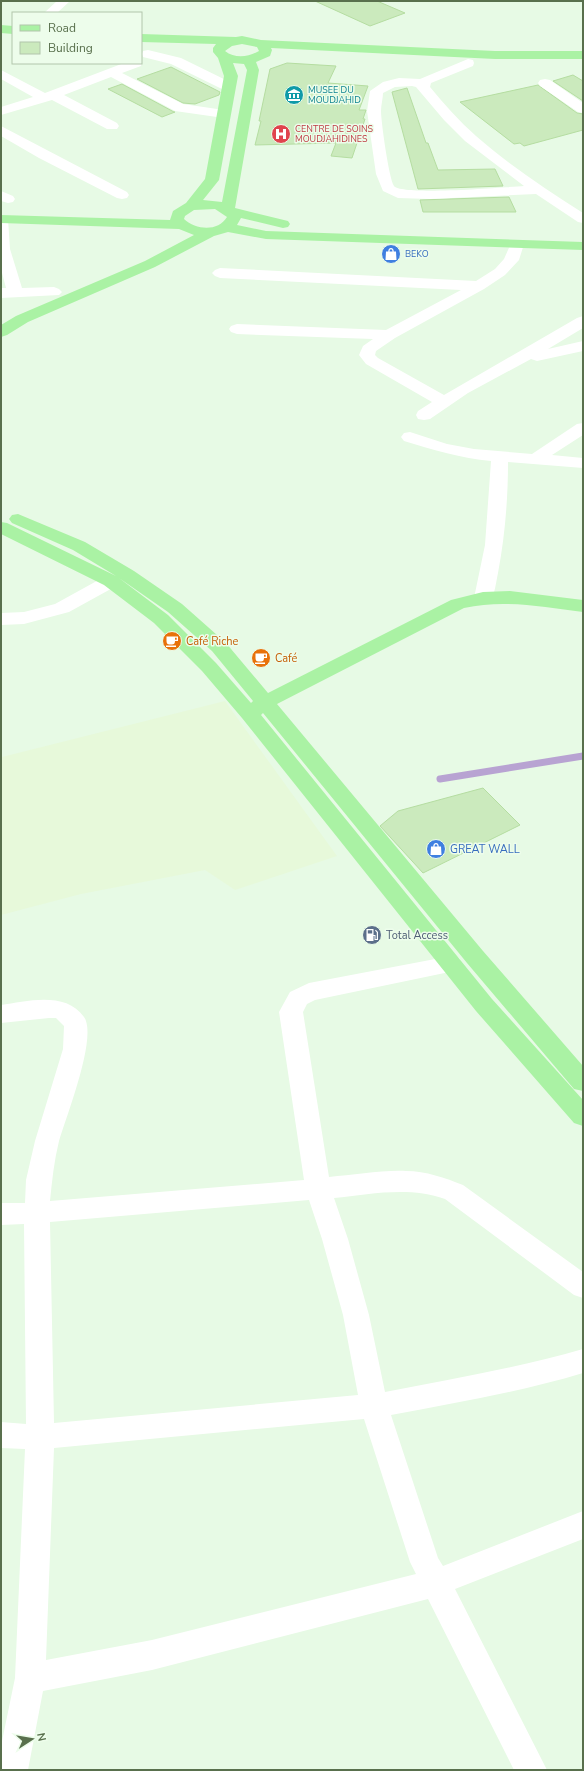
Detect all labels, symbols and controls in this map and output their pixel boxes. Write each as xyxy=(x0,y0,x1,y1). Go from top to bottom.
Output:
legend xyxy=(12,12,142,64)
text: Road xyxy=(48,20,76,36)
text: Building xyxy=(48,40,93,56)
museum icon: MUSEE DU MOUDJAHID xyxy=(283,84,305,106)
place label: MUSEE DU MOUDJAHID xyxy=(308,84,361,106)
hospital icon: CENTRE DE SOINS MOUDJAHIDINES xyxy=(270,123,292,145)
place label: CENTRE DE SOINS MOUDJAHIDINES xyxy=(295,123,374,145)
shop icon: BEKO xyxy=(380,243,402,265)
place label: BEKO xyxy=(405,248,429,260)
cafe icon: Café Riche xyxy=(161,630,183,652)
place label: Café Riche xyxy=(186,634,238,649)
cafe icon: Café xyxy=(250,647,272,669)
place label: Café xyxy=(275,651,298,666)
shop icon: GREAT WALL xyxy=(425,838,447,860)
place label: GREAT WALL xyxy=(450,842,520,857)
fuel station icon: Total Access xyxy=(361,924,383,946)
place label: Total Access xyxy=(386,928,448,943)
north arrow xyxy=(12,1719,52,1759)
text: N xyxy=(33,1731,49,1743)

